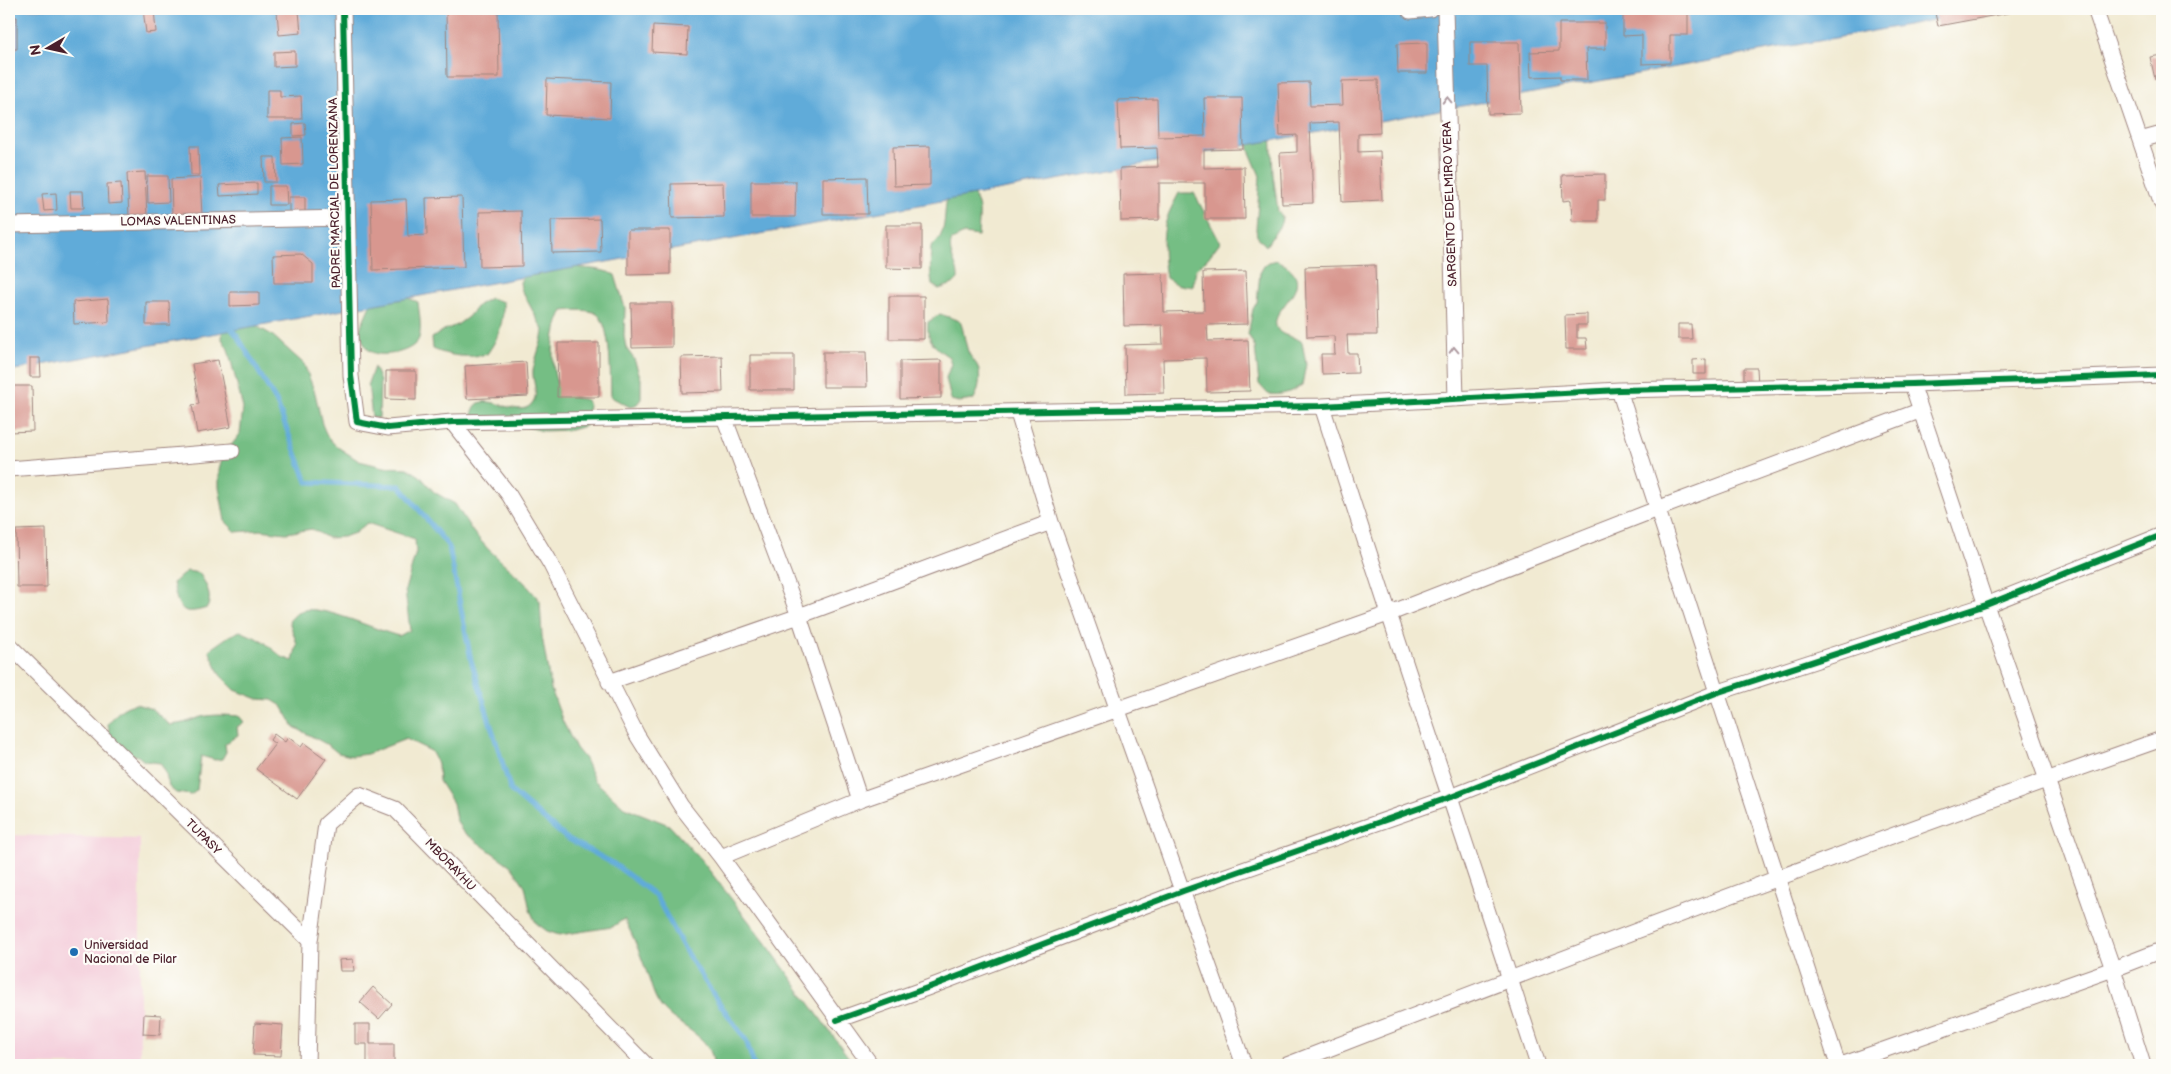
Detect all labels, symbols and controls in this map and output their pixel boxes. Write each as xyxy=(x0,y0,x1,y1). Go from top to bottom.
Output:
north arrow xyxy=(22,22,72,72)
text: N xyxy=(26,43,45,56)
one-way arrow xyxy=(1442,96,1452,104)
street label: PADRE MARCIAL DE LORENZANA xyxy=(326,97,344,288)
street label: SARGENTO EDELMIRO VERA xyxy=(1440,121,1460,287)
street label: LOMAS VALENTINAS xyxy=(120,212,236,230)
one-way arrow xyxy=(1449,346,1460,354)
street label: TUPASY xyxy=(182,816,225,859)
street label: MBORAYHU xyxy=(421,836,479,894)
place label: Universidad Nacional de Pilar xyxy=(84,938,177,967)
marker: Universidad Nacional de Pilar xyxy=(68,946,80,958)

